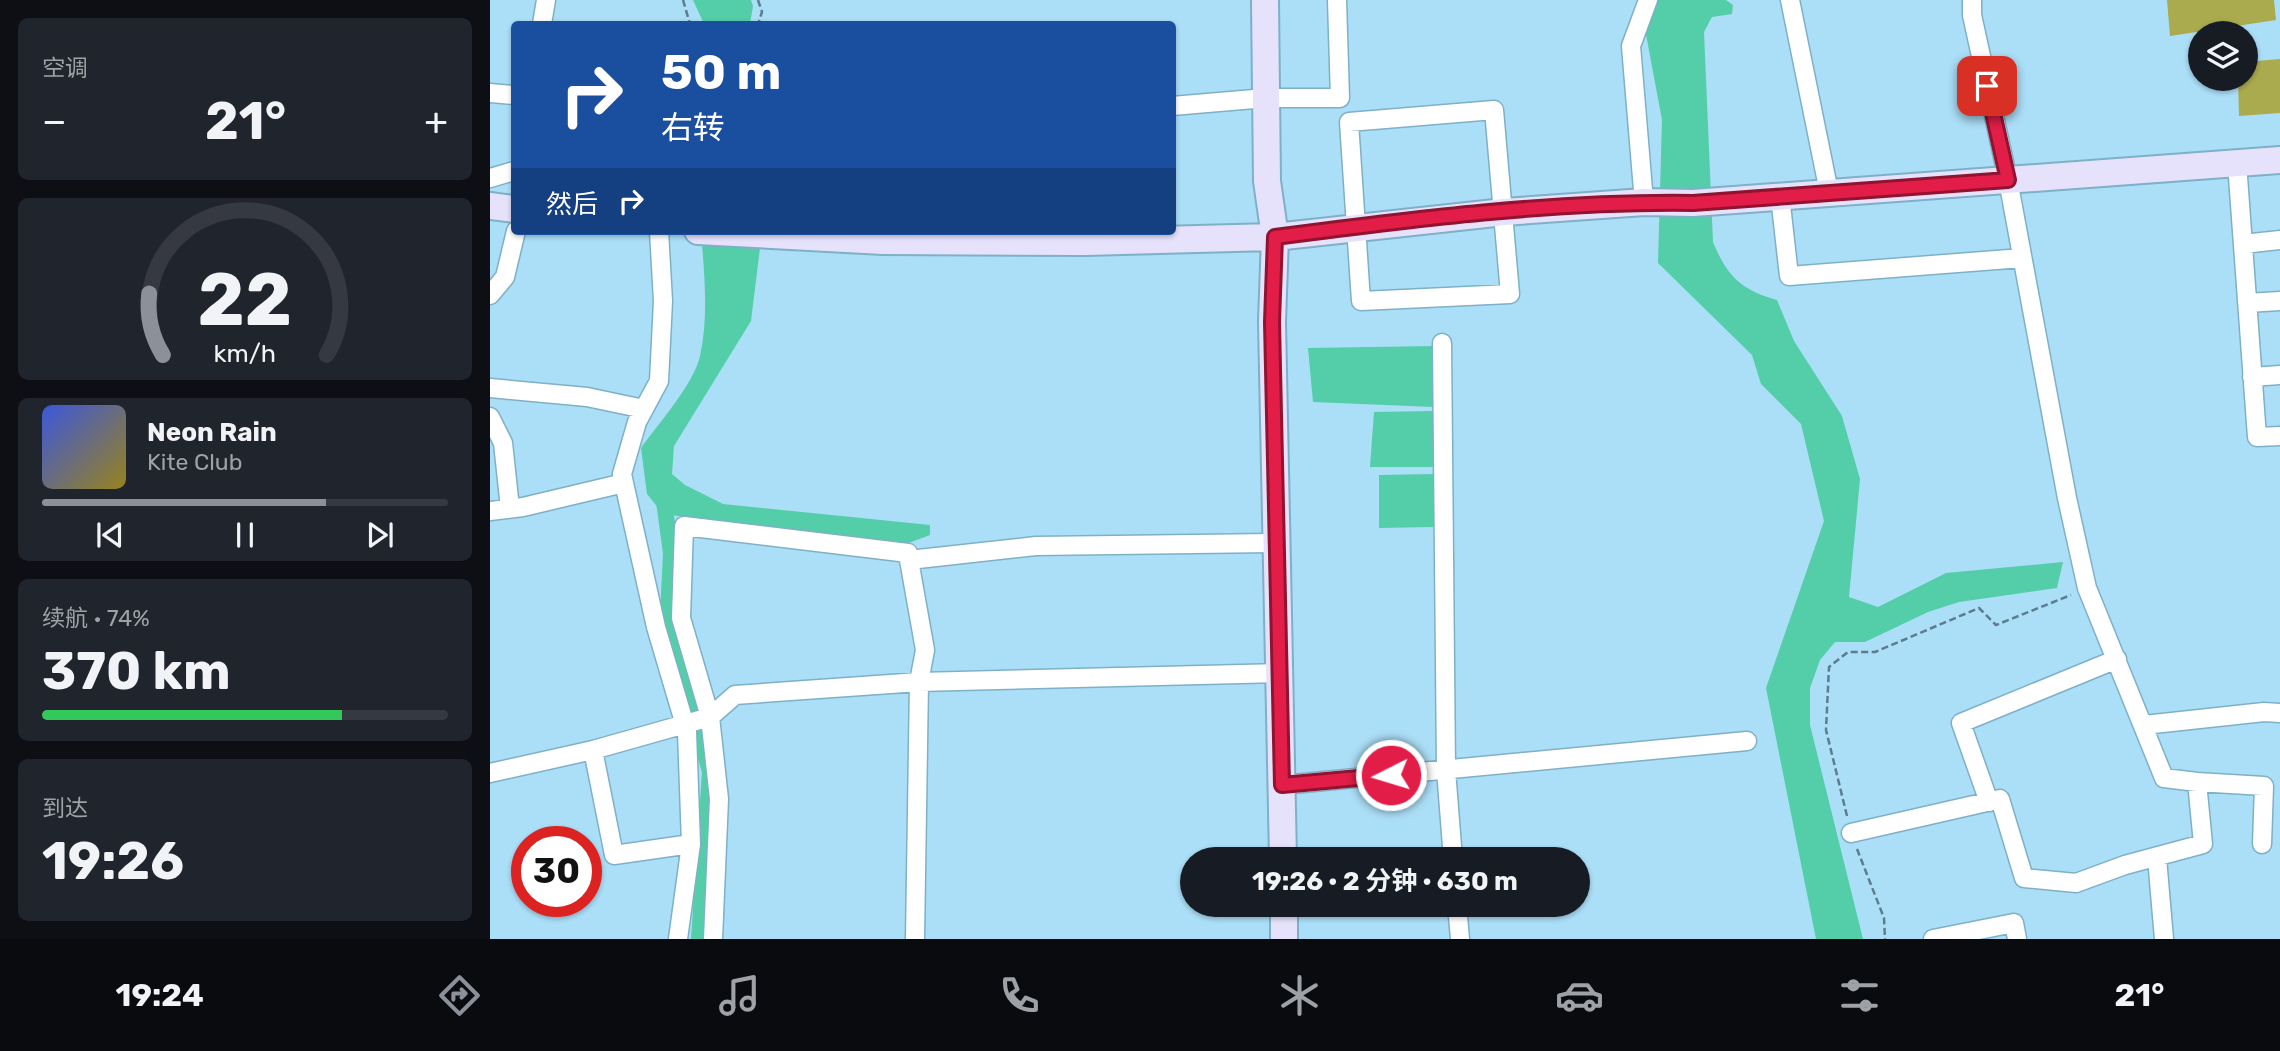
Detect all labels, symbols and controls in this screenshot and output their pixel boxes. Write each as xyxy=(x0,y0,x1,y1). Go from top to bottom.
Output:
map controls xyxy=(2188,21,2258,91)
button: layers xyxy=(2188,21,2258,91)
text: 50 m xyxy=(661,43,781,101)
icon: right xyxy=(546,49,637,140)
text: 空调 xyxy=(42,54,88,82)
pin xyxy=(1957,56,2017,116)
icon: arrive xyxy=(1968,67,2006,105)
text: 21° xyxy=(205,90,286,152)
text: − xyxy=(42,98,67,144)
text: + xyxy=(424,98,448,144)
text: 右转 xyxy=(661,109,725,147)
icon: right xyxy=(612,182,650,220)
text: 然后 xyxy=(546,189,598,220)
text: 22 xyxy=(198,258,292,344)
text: km/h xyxy=(214,339,276,368)
text: Neon Rain xyxy=(147,417,277,448)
text: Kite Club xyxy=(147,448,242,476)
icon: previous xyxy=(91,516,129,554)
icon: pause xyxy=(226,516,264,554)
icon: next xyxy=(361,516,399,554)
text: 续航 · 74% xyxy=(42,604,150,632)
text: 370 km xyxy=(42,640,231,702)
position arrow xyxy=(1354,738,1428,812)
text: 到达 xyxy=(42,794,88,822)
speed limit sign: 30 xyxy=(511,826,602,917)
text: 19:26 xyxy=(42,830,184,892)
text: 19:26 · 2 分钟 · 630 m xyxy=(1252,866,1518,897)
icon: directions xyxy=(435,971,484,1020)
icon: music xyxy=(715,971,764,1020)
icon: phone xyxy=(995,971,1044,1020)
icon: climate xyxy=(1275,971,1324,1020)
icon: car xyxy=(1555,971,1604,1020)
icon: filters xyxy=(1835,971,1884,1020)
text: 19:24 xyxy=(115,976,204,1014)
text: 21° xyxy=(2115,976,2164,1014)

